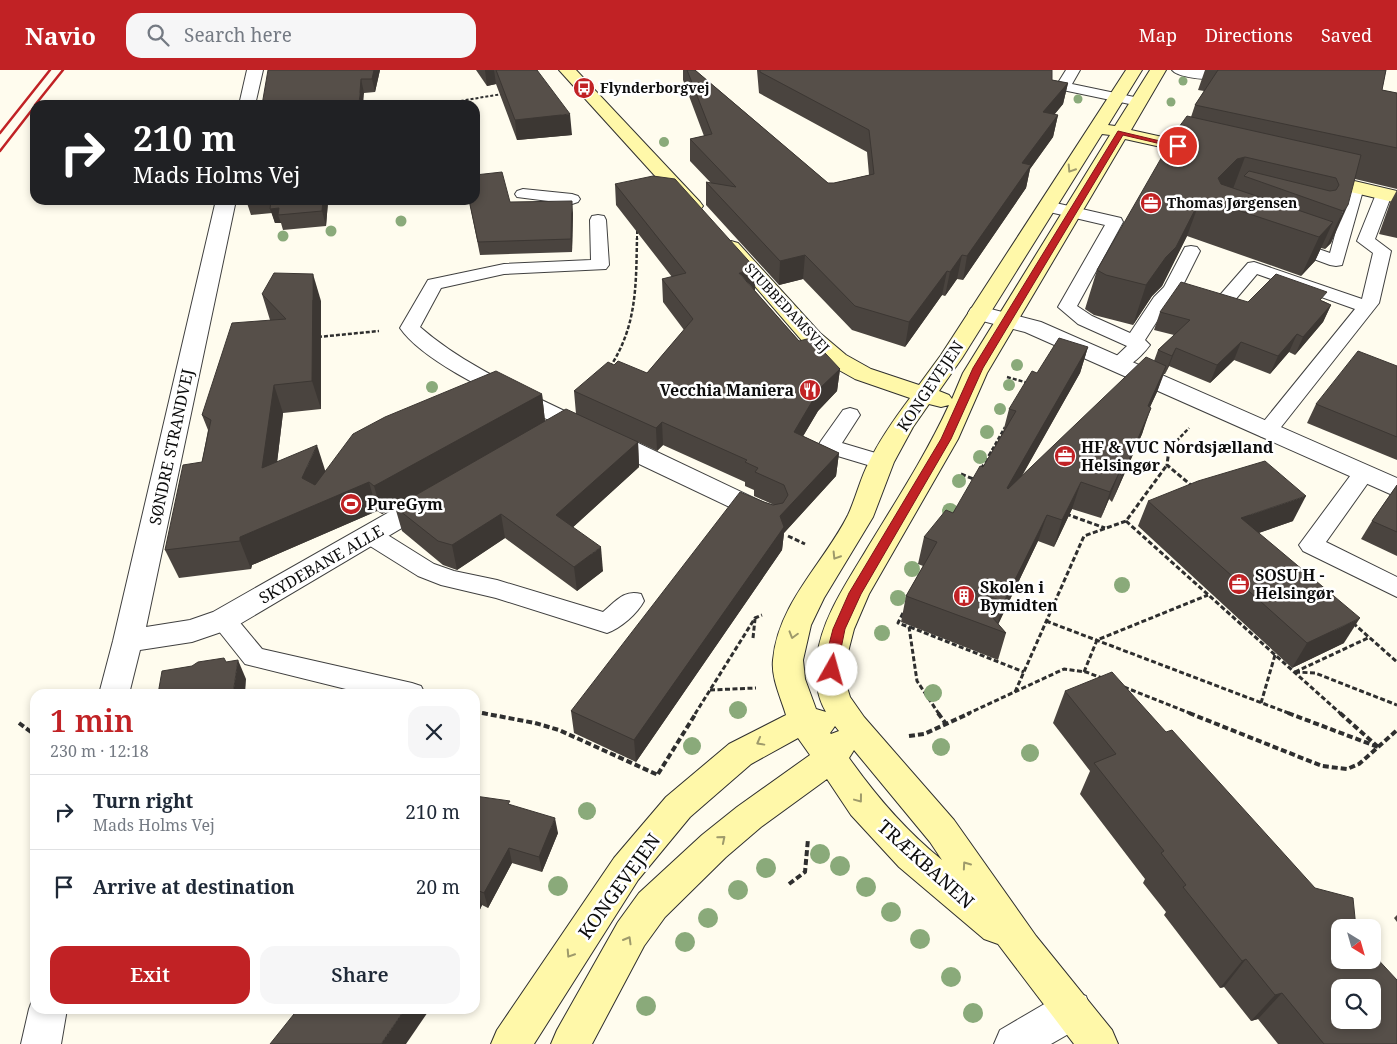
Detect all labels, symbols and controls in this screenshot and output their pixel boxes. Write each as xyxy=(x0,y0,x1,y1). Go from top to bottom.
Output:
search box xyxy=(126,13,476,58)
text: Navio xyxy=(25,19,96,52)
icon: search xyxy=(144,21,172,49)
text: Search here xyxy=(184,22,292,48)
text: Map xyxy=(1139,23,1177,47)
text: Directions xyxy=(1205,23,1293,47)
text: Saved xyxy=(1321,23,1372,47)
bus stop icon: Flynderborgvej xyxy=(572,76,596,100)
place label: Flynderborgvej xyxy=(600,78,710,97)
text: 210 m xyxy=(133,114,236,161)
icon: right xyxy=(50,120,115,185)
pin xyxy=(1157,125,1199,167)
icon: arrive xyxy=(1164,132,1192,160)
text: Mads Holms Vej xyxy=(133,159,300,189)
one-way arrow xyxy=(1067,163,1077,172)
office icon: Thomas Jørgensen xyxy=(1139,191,1163,215)
place label: Thomas Jørgensen xyxy=(1167,193,1297,212)
street label: STUBBEDAMSVEJ xyxy=(741,259,834,357)
street label: KONGEVEJEN xyxy=(892,336,968,436)
street label: SØNDRE STRANDVEJ xyxy=(144,367,198,527)
restaurant icon: Vecchia Maniera xyxy=(798,378,822,402)
place label: Vecchia Maniera xyxy=(660,379,794,401)
place label: HF & VUC Nordsjælland Helsingør xyxy=(1081,436,1274,476)
office icon: HF & VUC Nordsjælland Helsingør xyxy=(1053,444,1077,468)
sports icon: PureGym xyxy=(339,492,363,516)
place label: PureGym xyxy=(367,493,443,515)
street label: SKYDEBANE ALLE xyxy=(255,519,387,609)
one-way arrow xyxy=(833,551,843,560)
place label: SOSU H - Helsingør xyxy=(1255,564,1335,604)
office icon: SOSU H - Helsingør xyxy=(1227,572,1251,596)
place label: Skolen i Bymidten xyxy=(980,576,1058,616)
building icon: Skolen i Bymidten xyxy=(952,584,976,608)
one-way arrow xyxy=(789,630,799,639)
position arrow xyxy=(805,643,857,695)
text: 1 min xyxy=(50,700,134,741)
button: close xyxy=(408,706,460,758)
one-way arrow xyxy=(756,736,765,746)
text: 230 m · 12:18 xyxy=(50,740,149,762)
text: Turn right xyxy=(93,788,193,814)
one-way arrow xyxy=(853,793,862,803)
icon: right xyxy=(50,798,78,826)
text: 210 m xyxy=(405,799,460,825)
text: Mads Holms Vej xyxy=(93,814,215,836)
street label: TRÆKBANEN xyxy=(872,814,980,914)
street label: KONGEVEJEN xyxy=(572,828,666,944)
one-way arrow xyxy=(717,835,726,844)
one-way arrow xyxy=(962,862,972,871)
icon: arrive xyxy=(50,873,78,901)
text: Arrive at destination xyxy=(93,874,295,900)
text: 20 m xyxy=(416,874,460,900)
north arrow xyxy=(1331,919,1381,969)
map controls xyxy=(1331,919,1381,1029)
one-way arrow xyxy=(622,936,632,945)
button: Exit xyxy=(50,946,250,1004)
button: Share xyxy=(260,946,460,1004)
one-way arrow xyxy=(567,948,576,958)
button: search xyxy=(1331,979,1381,1029)

